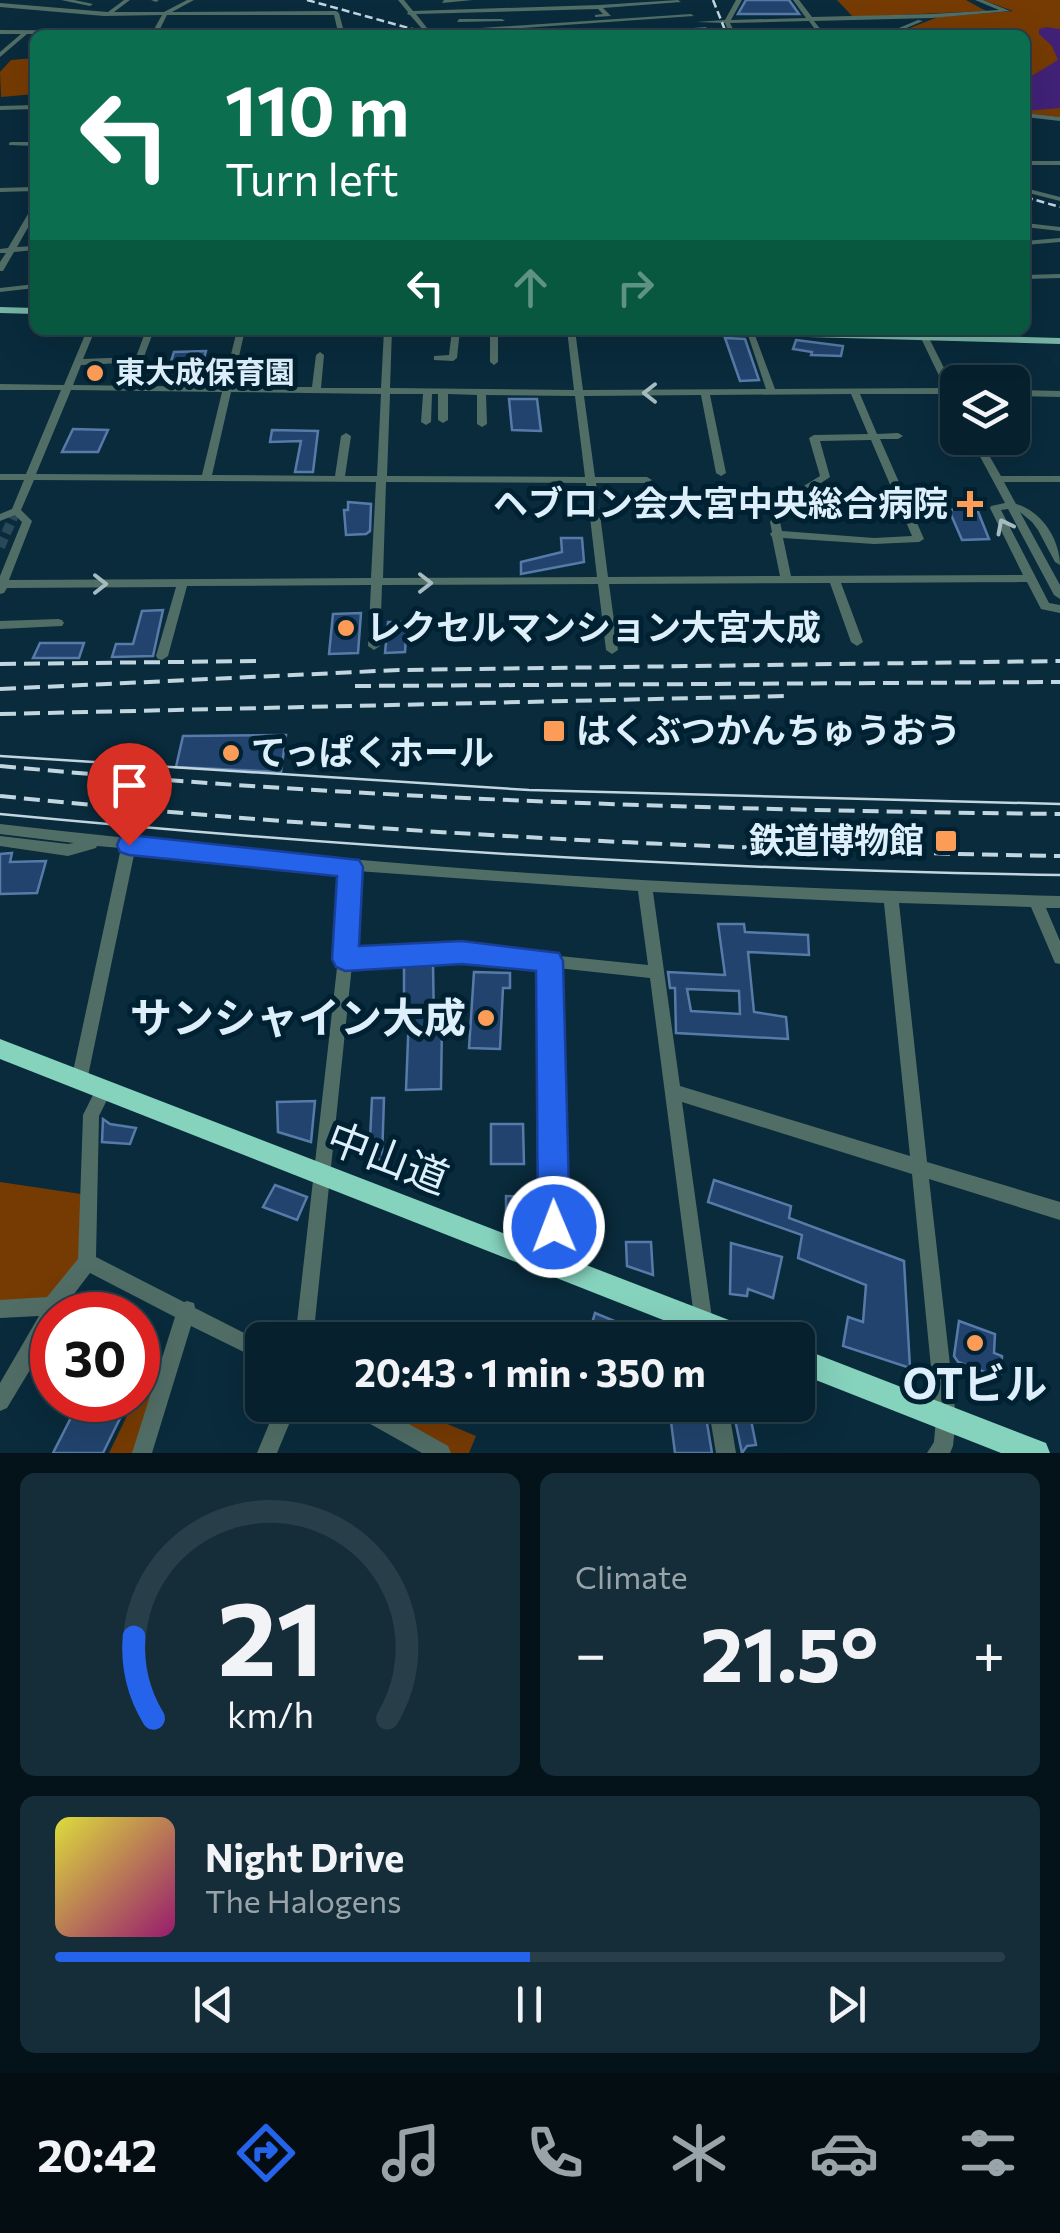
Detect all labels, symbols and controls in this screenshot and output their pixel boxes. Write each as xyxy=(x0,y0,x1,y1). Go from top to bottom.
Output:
text: 110 m xyxy=(225,65,409,150)
icon: left xyxy=(60,70,190,200)
text: Turn left xyxy=(225,150,399,205)
icon: left xyxy=(398,260,453,315)
icon: ahead xyxy=(503,260,558,315)
icon: right xyxy=(608,260,663,315)
place label: 東大成保育園 xyxy=(115,352,295,389)
marker: 東大成保育園 xyxy=(84,362,106,384)
map controls xyxy=(940,365,1030,455)
button: layers xyxy=(940,365,1030,455)
one-way arrow xyxy=(642,382,658,404)
place label: ヘブロン会大宮中央総合病院 xyxy=(493,480,948,523)
marker: ヘブロン会大宮中央総合病院 xyxy=(957,491,983,517)
one-way arrow xyxy=(997,518,1016,536)
one-way arrow xyxy=(418,572,433,594)
one-way arrow xyxy=(92,573,108,595)
place label: レクセルマンション大宮大成 xyxy=(366,604,821,647)
marker: レクセルマンション大宮大成 xyxy=(335,617,357,639)
place label: はくぶつかんちゅうおう xyxy=(576,707,961,750)
marker: はくぶつかんちゅうおう xyxy=(541,718,567,744)
place label: てっぱくホール xyxy=(251,729,494,772)
marker: てっぱくホール xyxy=(220,742,242,764)
pin xyxy=(87,743,172,846)
icon: arrive xyxy=(102,758,157,813)
place label: 鉄道博物館 xyxy=(749,817,924,860)
marker: 鉄道博物館 xyxy=(933,828,959,854)
place label: サンシャイン大成 xyxy=(130,990,466,1042)
marker: サンシャイン大成 xyxy=(475,1007,497,1029)
street label: 中山道 xyxy=(321,1109,457,1203)
position arrow xyxy=(502,1175,606,1279)
speed limit sign: 30 xyxy=(30,1292,160,1422)
marker: OTビル xyxy=(964,1332,986,1354)
text: 20:43 · 1 min · 350 m xyxy=(354,1348,706,1395)
place label: OTビル xyxy=(903,1356,1047,1408)
text: Climate xyxy=(575,1556,688,1596)
text: 21 xyxy=(217,1570,323,1697)
text: 21.5° xyxy=(700,1606,879,1697)
text: − xyxy=(575,1618,606,1685)
text: + xyxy=(973,1618,1005,1685)
text: km/h xyxy=(227,1692,313,1735)
text: Night Drive xyxy=(205,1833,404,1880)
text: The Halogens xyxy=(205,1880,402,1920)
icon: previous xyxy=(186,1977,241,2032)
icon: pause xyxy=(502,1977,557,2032)
icon: next xyxy=(819,1977,874,2032)
icon: directions xyxy=(231,2118,301,2188)
icon: music xyxy=(376,2118,446,2188)
icon: phone xyxy=(520,2118,590,2188)
icon: climate xyxy=(664,2118,734,2188)
icon: car xyxy=(809,2118,879,2188)
icon: filters xyxy=(953,2118,1023,2188)
text: 20:42 xyxy=(37,2126,157,2181)

